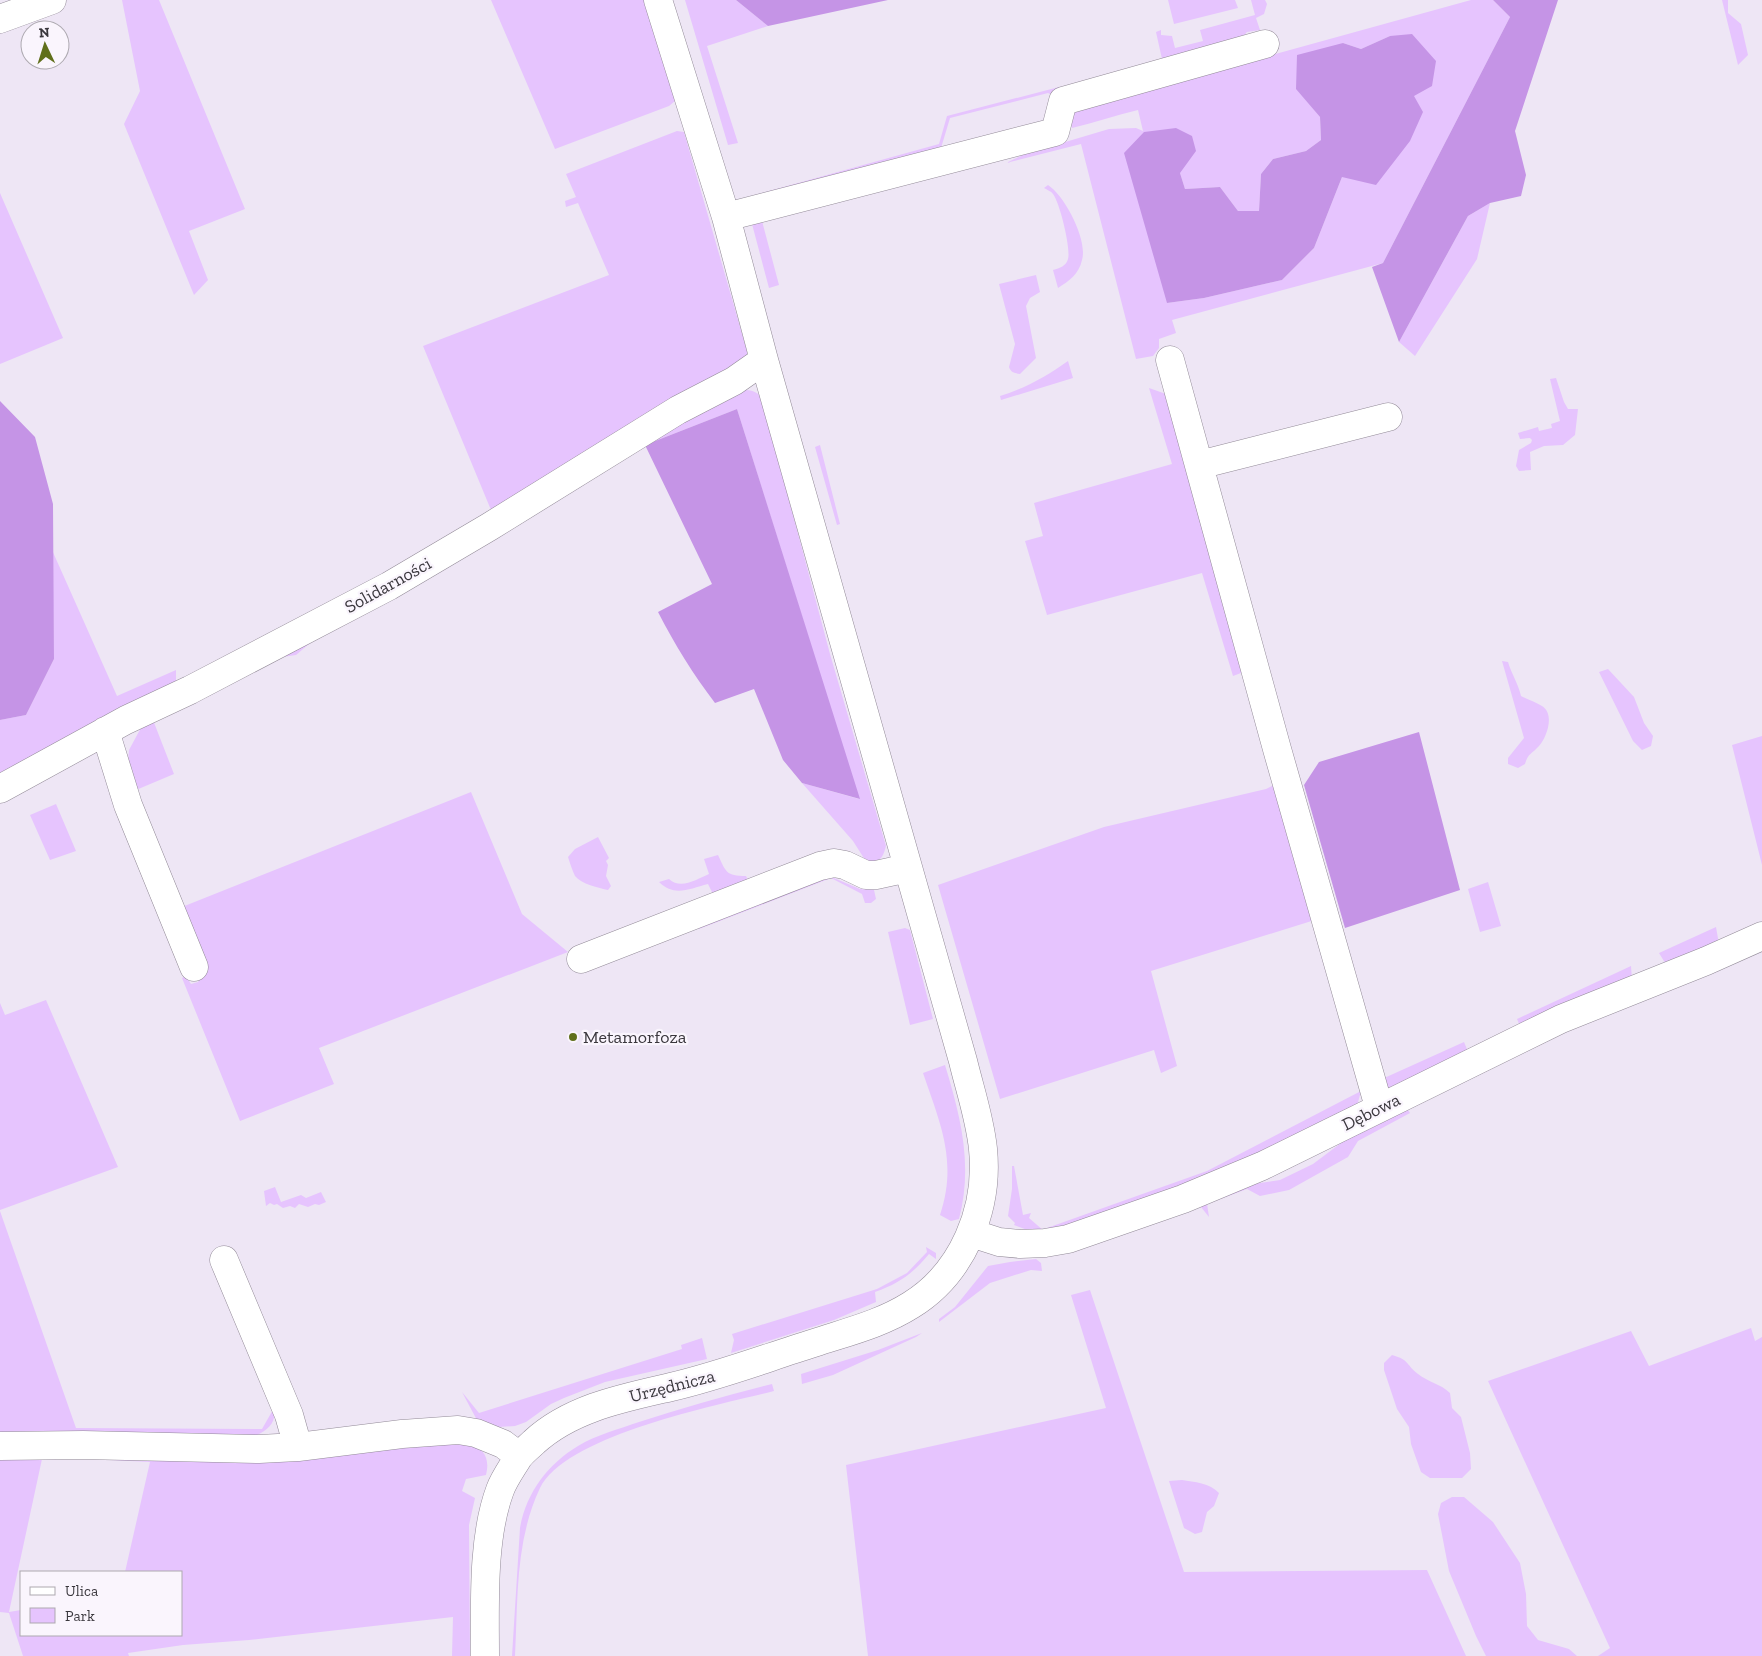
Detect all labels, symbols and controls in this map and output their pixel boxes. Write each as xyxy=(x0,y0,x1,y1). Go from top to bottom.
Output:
north arrow xyxy=(20,20,70,70)
text: N xyxy=(38,24,50,41)
street label: Solidarności xyxy=(341,552,435,618)
place label: Metamorfoza xyxy=(583,1026,687,1048)
marker: Metamorfoza xyxy=(567,1031,579,1043)
street label: Dębowa xyxy=(1338,1088,1404,1136)
street label: Urzędnicza xyxy=(627,1365,717,1407)
legend xyxy=(20,1571,182,1636)
text: Ulica xyxy=(65,1582,98,1600)
text: Park xyxy=(65,1607,95,1625)

